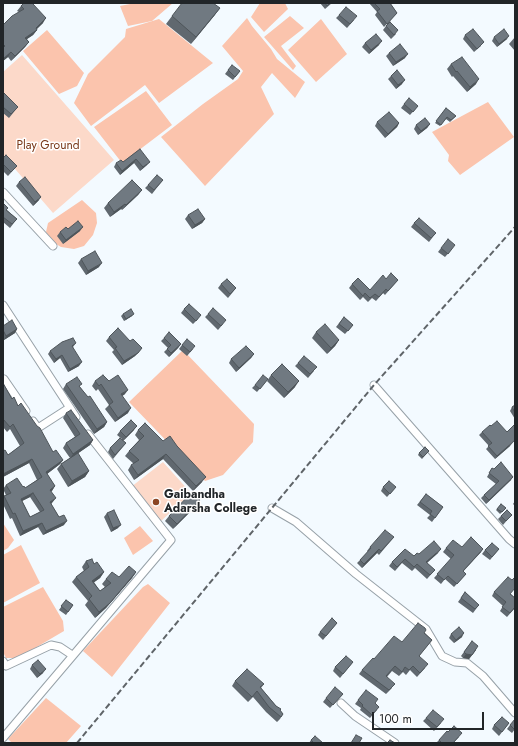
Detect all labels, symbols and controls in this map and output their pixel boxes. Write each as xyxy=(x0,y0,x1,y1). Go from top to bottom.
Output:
park label: Play Ground xyxy=(16,139,80,153)
place label: Gaibandha Adarsha College xyxy=(164,488,257,516)
marker: Gaibandha Adarsha College xyxy=(151,497,161,507)
scale bar xyxy=(374,704,486,730)
text: 100 m xyxy=(379,710,412,728)

